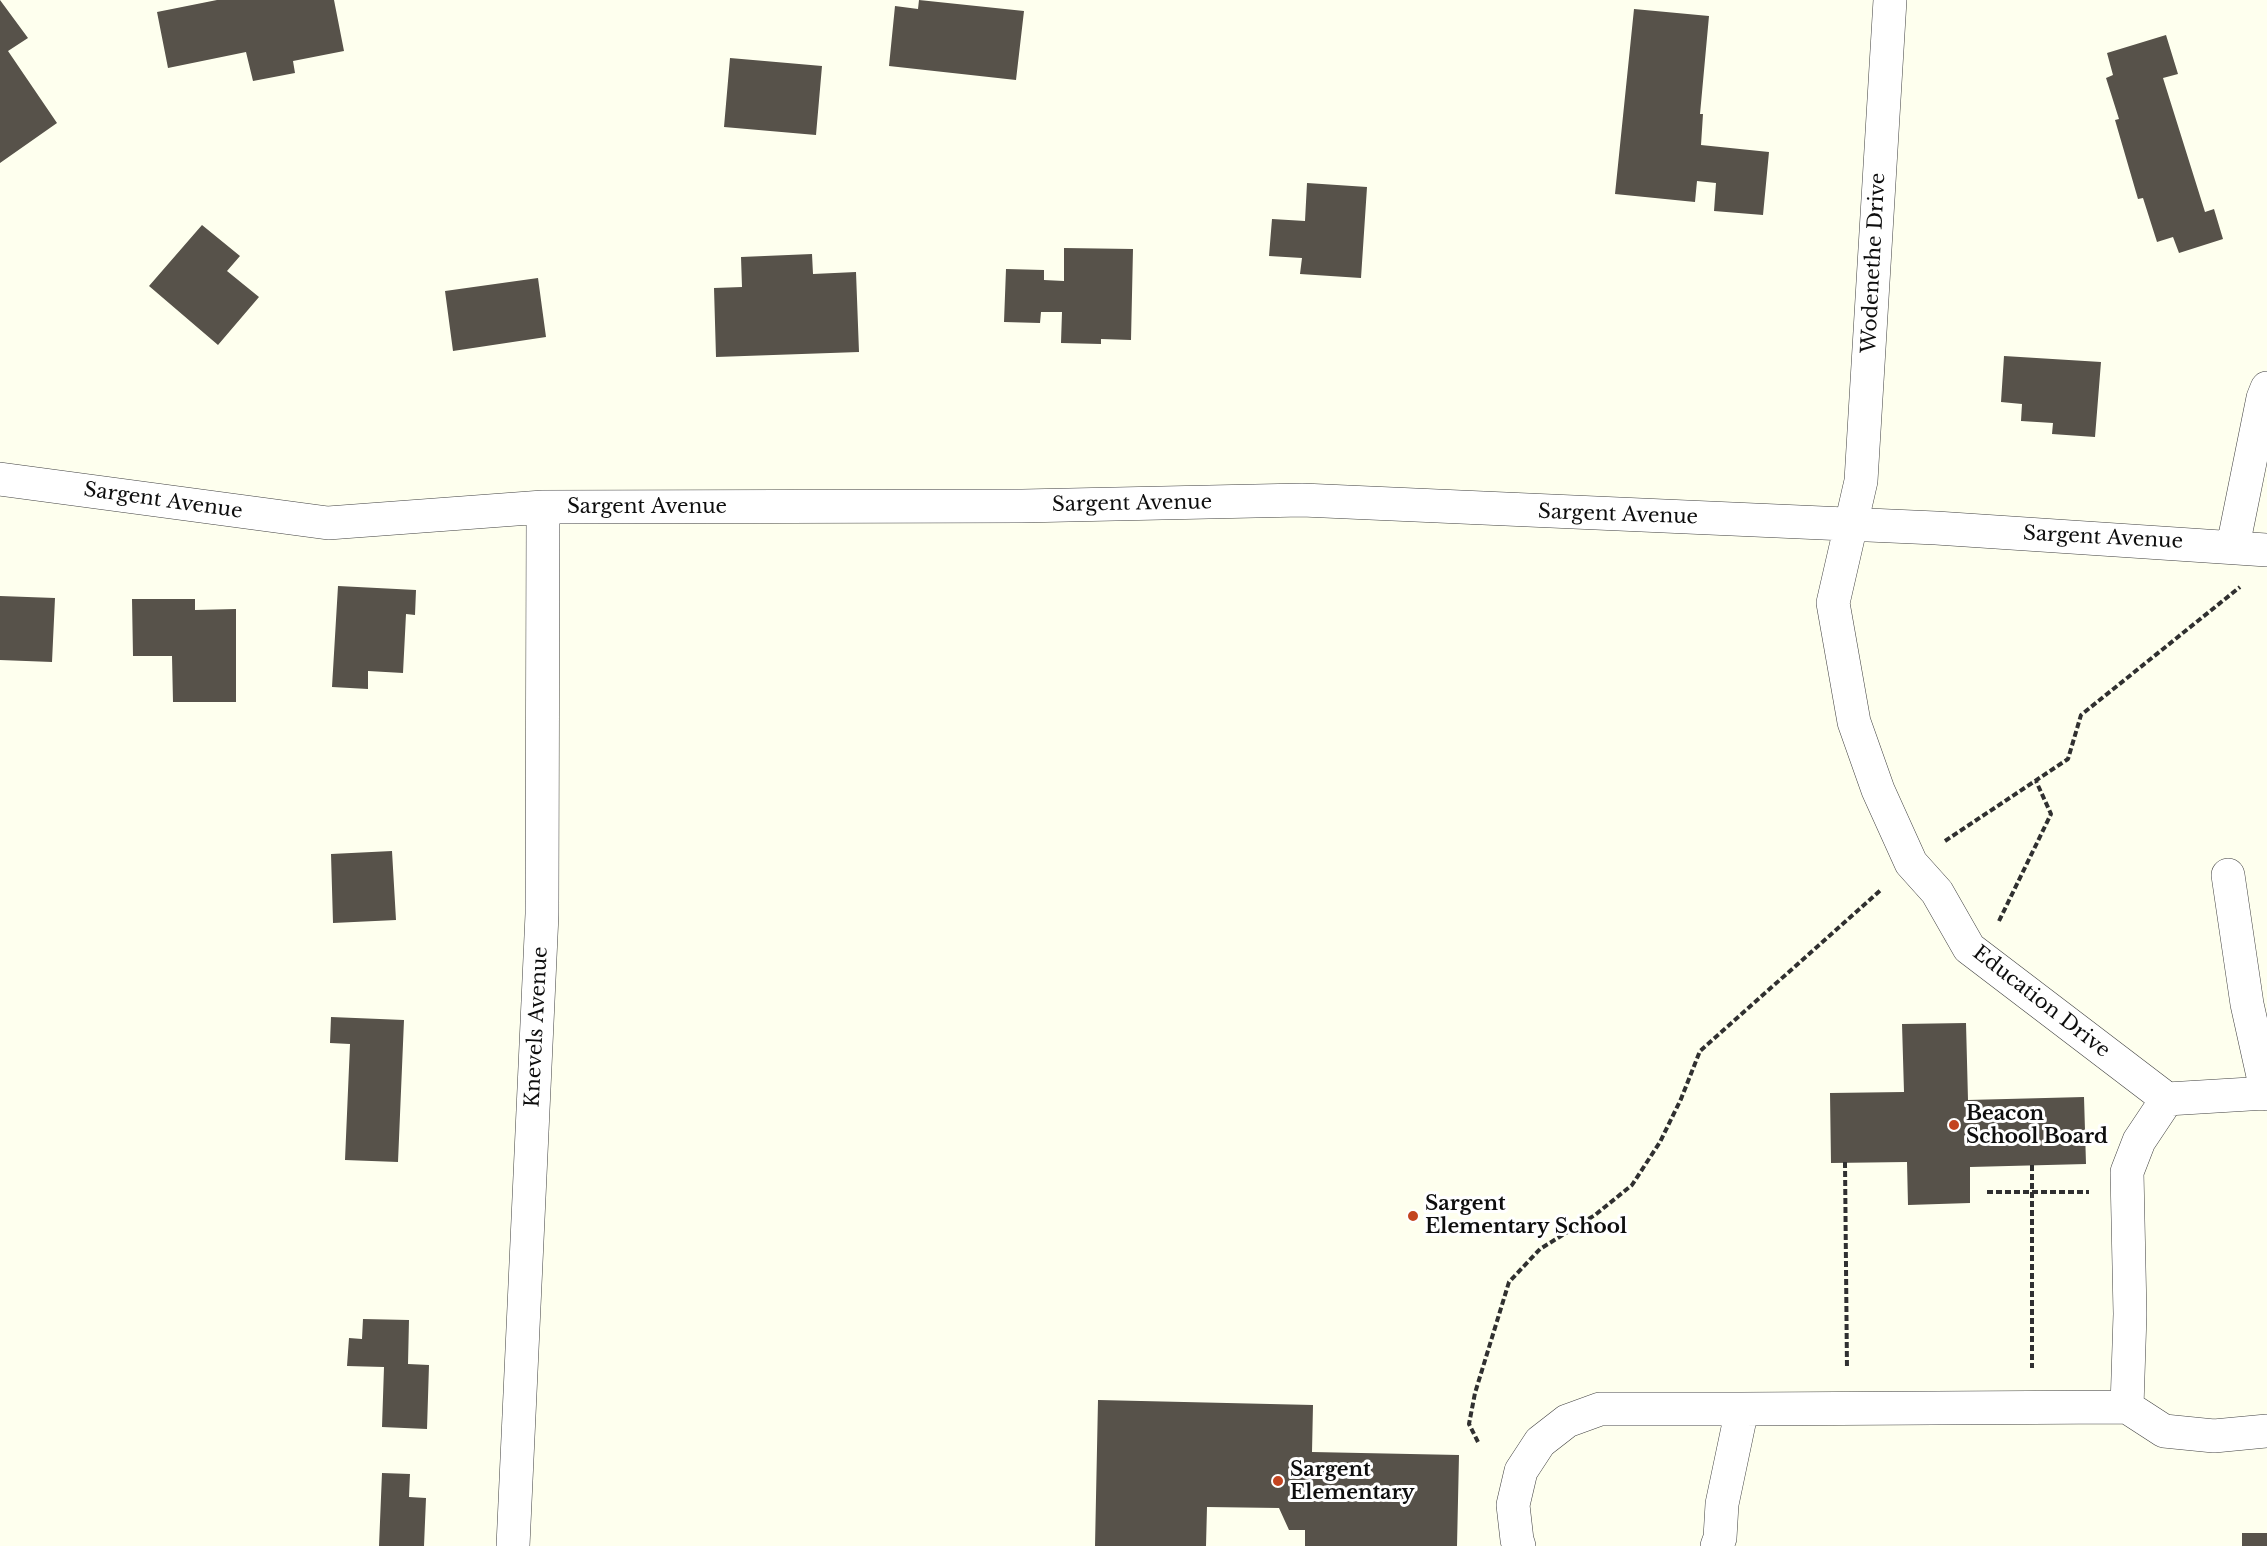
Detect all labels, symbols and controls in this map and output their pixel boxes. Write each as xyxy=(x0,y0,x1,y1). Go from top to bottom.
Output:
street label: Wodenethe Drive xyxy=(1857,172,1891,354)
street label: Sargent Avenue xyxy=(82,478,244,524)
street label: Sargent Avenue xyxy=(1052,491,1212,517)
street label: Sargent Avenue xyxy=(567,495,727,519)
street label: Sargent Avenue xyxy=(1538,500,1698,530)
street label: Sargent Avenue xyxy=(2022,522,2184,554)
street label: Education Drive xyxy=(1968,941,2114,1063)
street label: Knevels Avenue xyxy=(521,946,553,1108)
place label: Beacon School Board xyxy=(1966,1102,2108,1149)
marker: Beacon School Board xyxy=(1947,1118,1961,1132)
place label: Sargent Elementary School xyxy=(1425,1192,1627,1239)
marker: Sargent Elementary School xyxy=(1406,1209,1420,1223)
place label: Sargent Elementary xyxy=(1290,1458,1414,1505)
marker: Sargent Elementary xyxy=(1271,1474,1285,1488)

